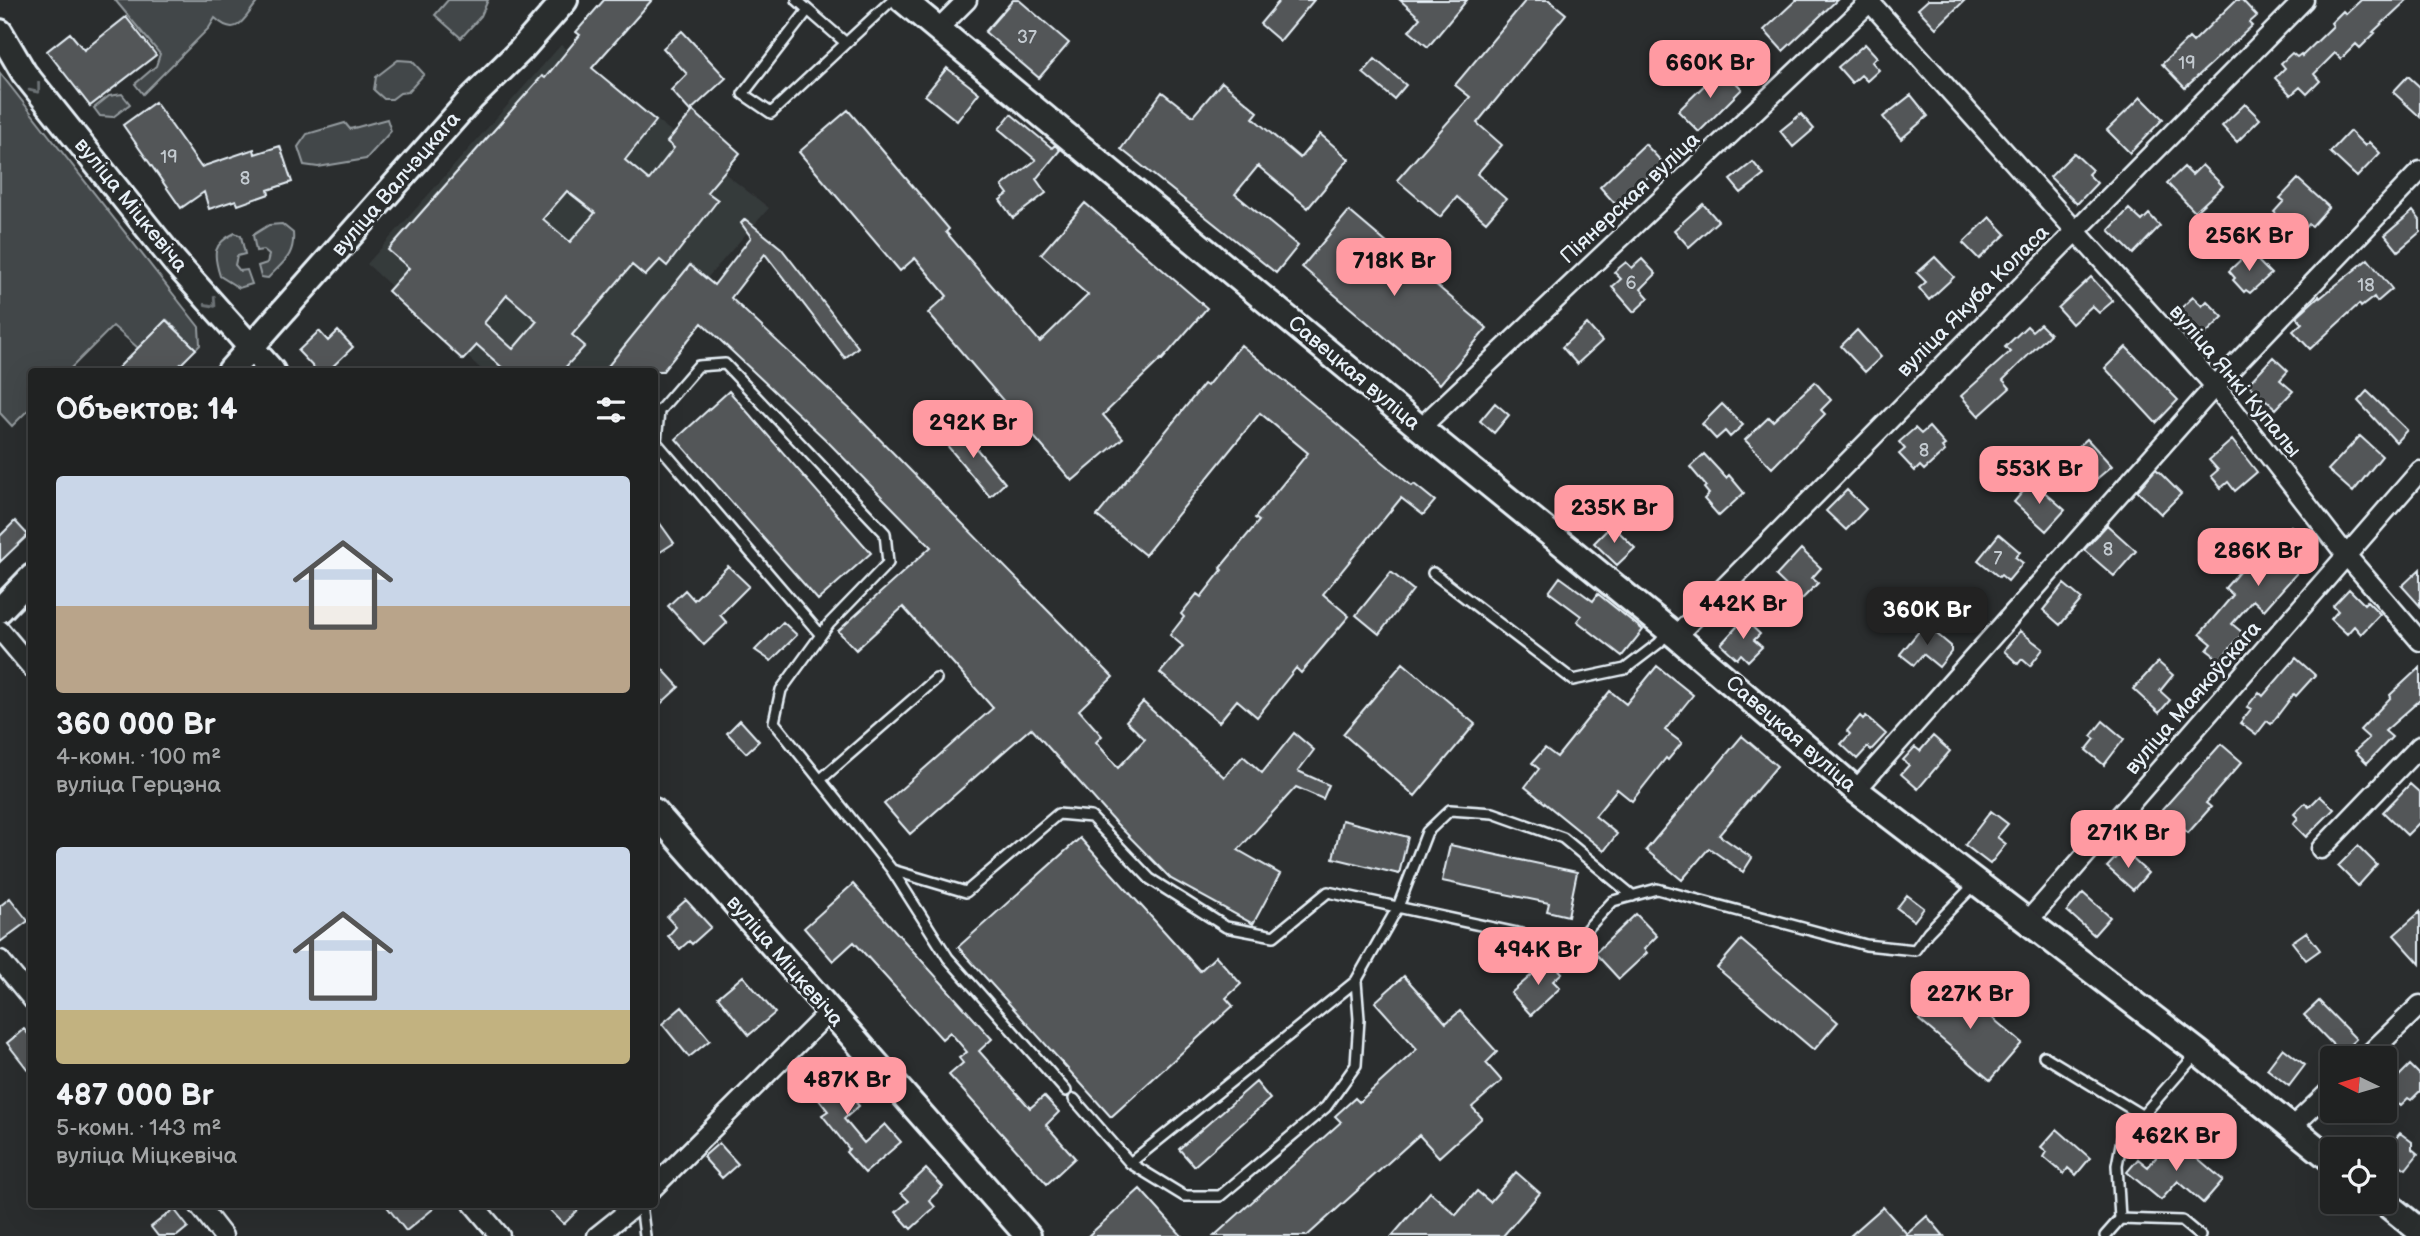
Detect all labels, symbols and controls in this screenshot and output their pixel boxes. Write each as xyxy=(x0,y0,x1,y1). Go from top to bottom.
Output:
house number: 37 xyxy=(1017,27,1037,48)
pin: 660K Br xyxy=(1645,41,1775,100)
text: 660K Br xyxy=(1665,49,1755,77)
house number: 19 xyxy=(2178,53,2196,74)
one-way arrow xyxy=(28,82,41,94)
street label: вуліца Валчэцкага xyxy=(326,106,466,261)
street label: Піянерская вуліца xyxy=(1555,127,1705,269)
street label: вуліца Міцкевіча xyxy=(69,133,193,278)
house number: 19 xyxy=(160,147,178,168)
house number: 8 xyxy=(240,168,250,189)
pin: 256K Br xyxy=(2184,214,2314,273)
street label: вуліца Якуба Коласа xyxy=(1892,219,2055,382)
text: 256K Br xyxy=(2205,222,2293,250)
pin: 718K Br xyxy=(1329,238,1459,298)
text: 718K Br xyxy=(1352,247,1436,275)
house number: 6 xyxy=(1626,273,1637,294)
house number: 18 xyxy=(2357,275,2375,296)
one-way arrow xyxy=(204,295,216,308)
street label: вуліца Янкі Купалы xyxy=(2164,300,2306,462)
street label: Савецкая вуліца xyxy=(1283,310,1426,436)
icon: filters xyxy=(592,391,630,429)
text: Объектов: 14 xyxy=(56,392,238,428)
pin: 292K Br xyxy=(908,400,1038,460)
text: 292K Br xyxy=(929,409,1017,437)
house number: 8 xyxy=(1919,440,1929,461)
pin: 553K Br xyxy=(1974,447,2104,506)
text: 553K Br xyxy=(1995,455,2083,483)
pin: 235K Br xyxy=(1549,486,1679,545)
text: 235K Br xyxy=(1570,494,1658,522)
icon: home xyxy=(280,522,406,648)
pin: 286K Br xyxy=(2193,528,2323,588)
text: 286K Br xyxy=(2214,537,2302,565)
house number: 8 xyxy=(2103,539,2113,560)
house number: 7 xyxy=(1994,548,2003,569)
pin: 442K Br xyxy=(1678,582,1808,641)
pin: 360K Br xyxy=(1862,588,1992,647)
text: 442K Br xyxy=(1699,590,1787,618)
text: 360K Br xyxy=(1883,596,1971,624)
street label: вуліца Маякоўскага xyxy=(2120,616,2267,780)
street label: Савецкая вуліца xyxy=(1721,671,1862,798)
text: 360 000 Br xyxy=(56,707,216,743)
text: 4-комн. · 100 m² xyxy=(56,743,221,771)
text: вуліца Герцэна xyxy=(56,771,221,799)
pin: 271K Br xyxy=(2063,810,2193,870)
text: 271K Br xyxy=(2087,819,2169,847)
street label: вуліца Міцкевіча xyxy=(721,890,849,1032)
icon: home xyxy=(280,893,406,1019)
pin: 494K Br xyxy=(1473,928,1603,987)
text: 494K Br xyxy=(1494,936,1582,964)
pin: 227K Br xyxy=(1905,972,2035,1031)
text: 227K Br xyxy=(1927,980,2013,1008)
north arrow xyxy=(2320,1046,2398,1124)
map controls xyxy=(2320,1046,2397,1214)
pin: 487K Br xyxy=(782,1058,912,1117)
text: 487K Br xyxy=(803,1066,891,1094)
text: 487 000 Br xyxy=(56,1078,214,1114)
text: 5-комн. · 143 m² xyxy=(56,1114,221,1142)
pin: 462K Br xyxy=(2111,1114,2241,1173)
text: 462K Br xyxy=(2132,1122,2220,1150)
button: locate xyxy=(2320,1137,2397,1214)
text: вуліца Міцкевіча xyxy=(56,1142,237,1170)

